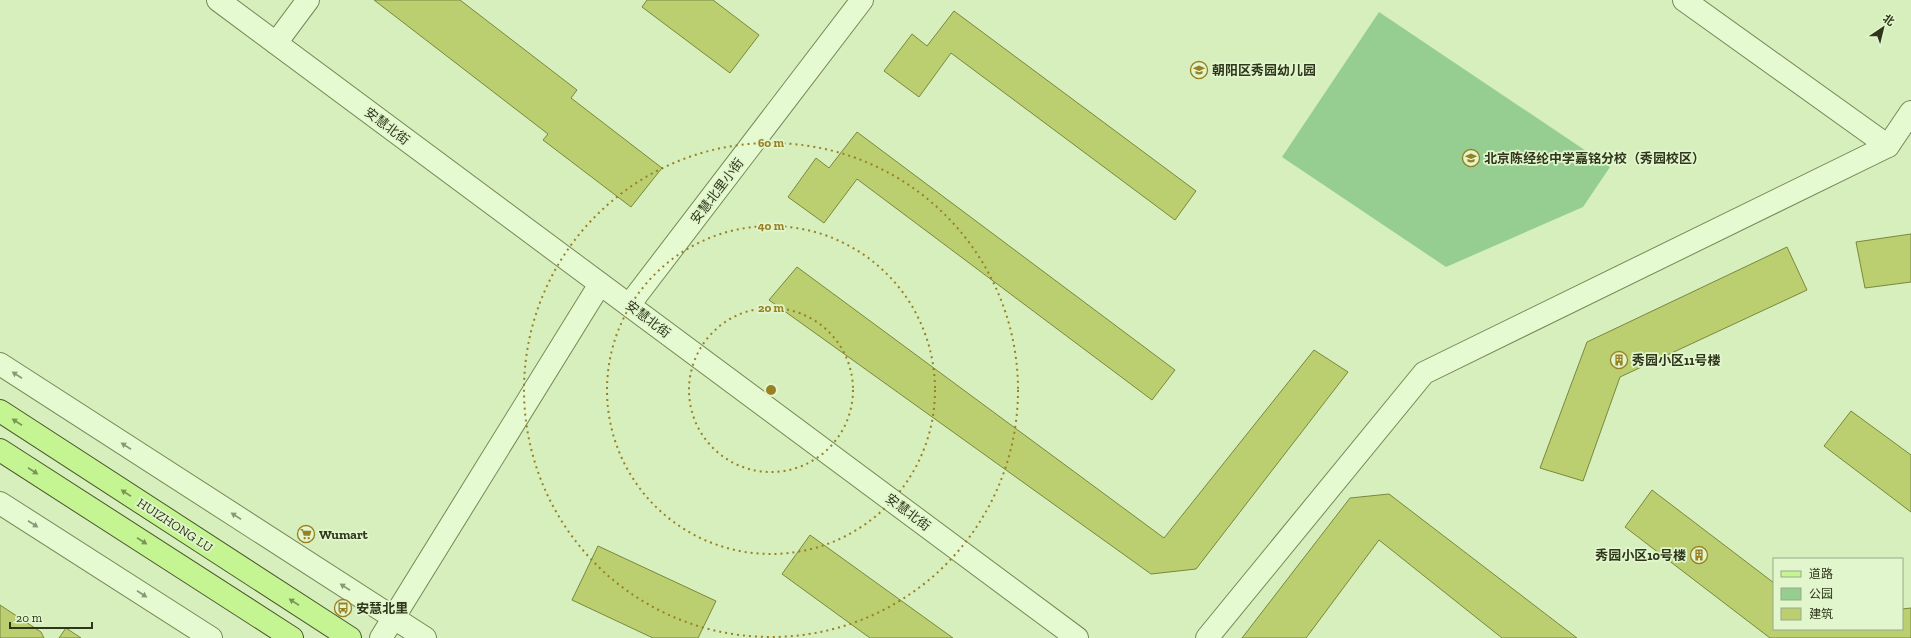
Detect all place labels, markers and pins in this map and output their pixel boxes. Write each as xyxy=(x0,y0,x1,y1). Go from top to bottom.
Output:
school or university icon: 朝阳区秀园幼儿园 xyxy=(1189,60,1209,80)
place label: 朝阳区秀园幼儿园 xyxy=(1212,63,1316,78)
school or university icon: 北京陈经纶中学嘉铭分校（秀园校区） xyxy=(1461,148,1481,168)
place label: 北京陈经纶中学嘉铭分校（秀园校区） xyxy=(1484,151,1705,166)
building icon: 秀园小区11号楼 xyxy=(1609,350,1629,370)
place label: 秀园小区11号楼 xyxy=(1632,353,1721,368)
centre of rings xyxy=(764,383,778,397)
supermarket icon: Wumart xyxy=(296,524,316,544)
place label: Wumart xyxy=(319,527,369,542)
building icon: 秀园小区10号楼 xyxy=(1689,545,1709,565)
place label: 秀园小区10号楼 xyxy=(1595,548,1686,563)
bus stop icon: 安慧北里 xyxy=(333,598,353,618)
place label: 安慧北里 xyxy=(356,601,408,616)

